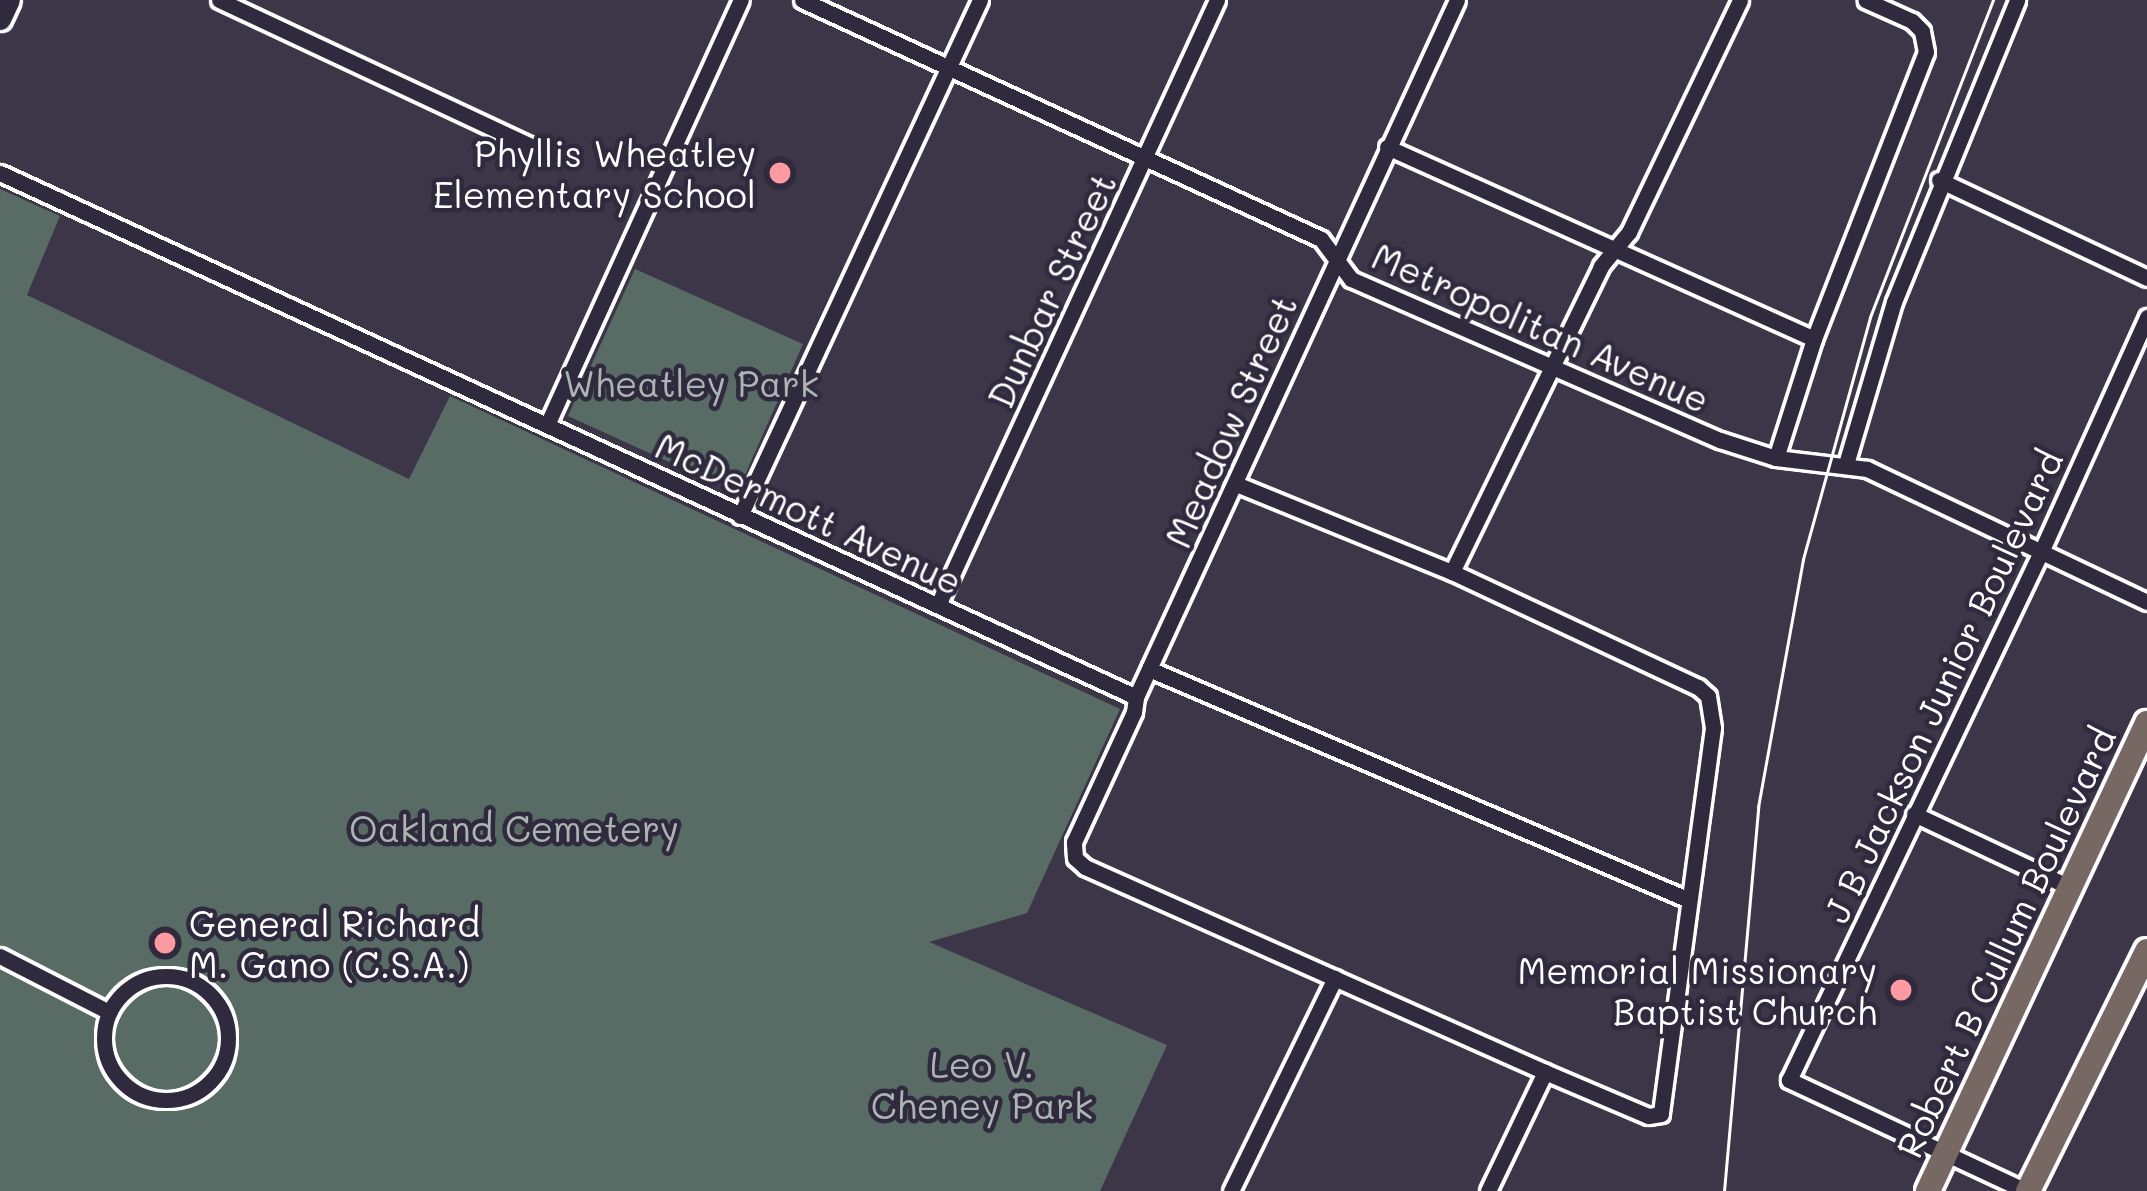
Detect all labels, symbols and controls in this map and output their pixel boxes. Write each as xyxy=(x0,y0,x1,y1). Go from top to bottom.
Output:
place label: Phyllis Wheatley Elementary School xyxy=(433,130,756,215)
marker: Phyllis Wheatley Elementary School xyxy=(767,160,793,186)
street label: Dunbar Street xyxy=(978,166,1124,414)
street label: Metropolitan Avenue xyxy=(1366,233,1716,421)
street label: Meadow Street xyxy=(1155,288,1305,554)
park label: Wheatley Park xyxy=(563,361,819,405)
street label: McDermott Avenue xyxy=(649,423,969,603)
street label: J B Jackson Junior Boulevard xyxy=(1813,443,2071,929)
street label: Robert B Cullum Boulevard xyxy=(1886,720,2124,1164)
park label: Oakland Cemetery xyxy=(349,806,679,850)
place label: General Richard M. Gano (C.S.A.) xyxy=(189,900,480,985)
marker: General Richard M. Gano (C.S.A.) xyxy=(152,930,178,956)
place label: Memorial Missionary Baptist Church xyxy=(1518,947,1877,1032)
marker: Memorial Missionary Baptist Church xyxy=(1888,977,1914,1003)
park label: Leo V. Cheney Park xyxy=(871,1041,1093,1126)

